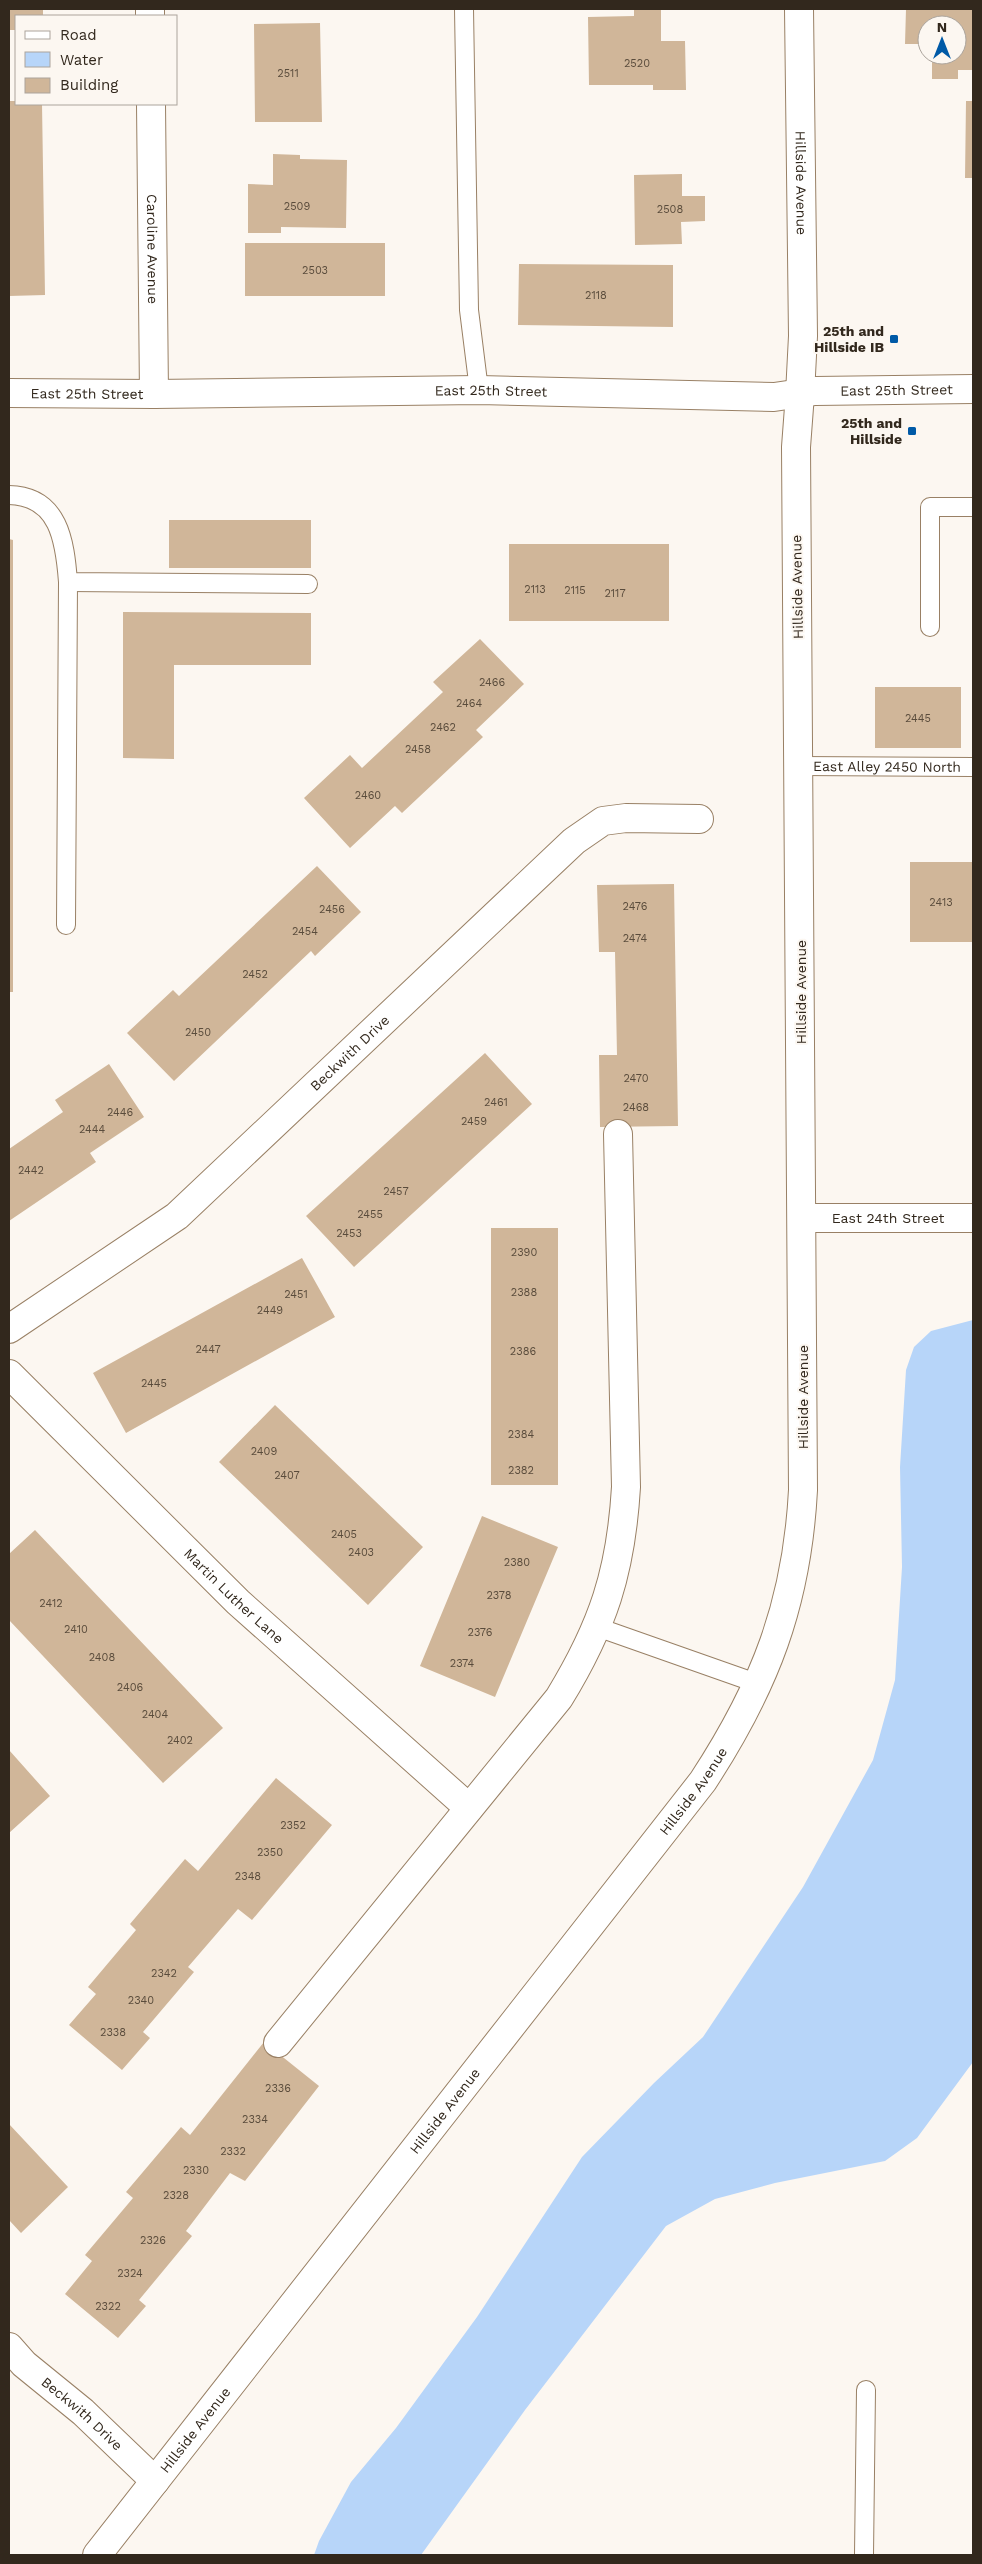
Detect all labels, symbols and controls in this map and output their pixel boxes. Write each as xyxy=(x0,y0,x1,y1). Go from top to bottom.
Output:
legend xyxy=(15,15,178,105)
north arrow xyxy=(917,15,967,65)
text: N xyxy=(937,19,947,35)
text: Road xyxy=(60,26,97,44)
text: Water xyxy=(60,51,103,69)
house number: 2520 xyxy=(624,57,650,70)
house number: 2511 xyxy=(277,67,299,80)
text: Building xyxy=(60,76,118,94)
street label: Hillside Avenue xyxy=(792,131,810,235)
street label: Caroline Avenue xyxy=(144,194,161,304)
house number: 2509 xyxy=(284,200,310,213)
house number: 2508 xyxy=(657,203,683,216)
house number: 2503 xyxy=(302,264,328,277)
house number: 2118 xyxy=(585,289,607,302)
place label: 25th and Hillside IB xyxy=(814,323,884,355)
marker: 25th and Hillside IB xyxy=(888,333,900,345)
street label: East 25th Street xyxy=(840,381,953,399)
street label: East 25th Street xyxy=(434,382,548,400)
street label: East 25th Street xyxy=(31,385,144,402)
place label: 25th and Hillside xyxy=(841,415,902,447)
marker: 25th and Hillside xyxy=(906,425,918,437)
street label: Hillside Avenue xyxy=(788,535,806,639)
house number: 2113 xyxy=(524,583,546,596)
house number: 2115 xyxy=(564,584,586,597)
house number: 2117 xyxy=(604,587,626,600)
house number: 2466 xyxy=(479,676,505,689)
house number: 2464 xyxy=(456,697,482,710)
house number: 2445 xyxy=(905,712,931,725)
house number: 2462 xyxy=(430,721,456,734)
house number: 2458 xyxy=(405,743,431,756)
street label: East Alley 2450 North xyxy=(813,758,961,775)
house number: 2460 xyxy=(355,789,381,802)
house number: 2413 xyxy=(929,896,953,909)
house number: 2476 xyxy=(623,900,648,913)
house number: 2456 xyxy=(319,903,345,916)
house number: 2454 xyxy=(292,925,318,938)
house number: 2474 xyxy=(623,932,647,945)
street label: Hillside Avenue xyxy=(793,940,809,1044)
house number: 2452 xyxy=(242,968,268,981)
street label: Beckwith Drive xyxy=(307,1012,392,1094)
house number: 2450 xyxy=(185,1026,211,1039)
house number: 2470 xyxy=(623,1072,649,1085)
house number: 2461 xyxy=(484,1096,508,1109)
house number: 2468 xyxy=(623,1101,649,1114)
house number: 2446 xyxy=(107,1106,133,1119)
house number: 2459 xyxy=(461,1115,487,1128)
house number: 2444 xyxy=(79,1123,105,1136)
house number: 2442 xyxy=(18,1164,44,1177)
house number: 2457 xyxy=(383,1185,409,1198)
house number: 2455 xyxy=(357,1208,383,1221)
street label: East 24th Street xyxy=(832,1210,945,1226)
house number: 2453 xyxy=(336,1227,362,1240)
house number: 2390 xyxy=(511,1246,537,1259)
house number: 2388 xyxy=(511,1286,537,1299)
house number: 2451 xyxy=(284,1288,308,1301)
house number: 2449 xyxy=(257,1304,283,1317)
house number: 2447 xyxy=(195,1343,221,1356)
house number: 2386 xyxy=(510,1345,536,1358)
street label: Hillside Avenue xyxy=(795,1345,811,1449)
house number: 2445 xyxy=(141,1377,167,1390)
house number: 2384 xyxy=(508,1428,534,1441)
house number: 2409 xyxy=(251,1445,277,1458)
house number: 2382 xyxy=(508,1464,534,1477)
house number: 2407 xyxy=(274,1469,300,1482)
house number: 2405 xyxy=(331,1528,357,1541)
street label: Martin Luther Lane xyxy=(181,1545,287,1647)
house number: 2403 xyxy=(348,1546,374,1559)
house number: 2380 xyxy=(504,1556,530,1569)
house number: 2378 xyxy=(486,1589,512,1602)
house number: 2412 xyxy=(39,1597,63,1610)
house number: 2410 xyxy=(64,1623,88,1636)
house number: 2376 xyxy=(467,1626,493,1639)
house number: 2408 xyxy=(89,1651,115,1664)
house number: 2374 xyxy=(450,1657,475,1670)
house number: 2406 xyxy=(117,1681,143,1694)
house number: 2404 xyxy=(142,1708,168,1721)
house number: 2402 xyxy=(167,1734,193,1747)
street label: Hillside Avenue xyxy=(656,1744,730,1838)
house number: 2352 xyxy=(280,1819,306,1832)
house number: 2350 xyxy=(257,1846,283,1859)
house number: 2348 xyxy=(235,1870,261,1883)
house number: 2342 xyxy=(151,1967,177,1980)
house number: 2340 xyxy=(128,1994,154,2007)
house number: 2338 xyxy=(100,2026,126,2039)
street label: Hillside Avenue xyxy=(406,2065,483,2157)
house number: 2336 xyxy=(265,2082,291,2095)
house number: 2334 xyxy=(242,2113,268,2126)
house number: 2332 xyxy=(220,2145,246,2158)
house number: 2330 xyxy=(183,2164,209,2177)
house number: 2328 xyxy=(163,2189,189,2202)
house number: 2326 xyxy=(140,2234,166,2247)
house number: 2324 xyxy=(117,2267,143,2280)
house number: 2322 xyxy=(95,2300,121,2313)
street label: Beckwith Drive xyxy=(38,2374,126,2453)
street label: Hillside Avenue xyxy=(157,2384,233,2476)

